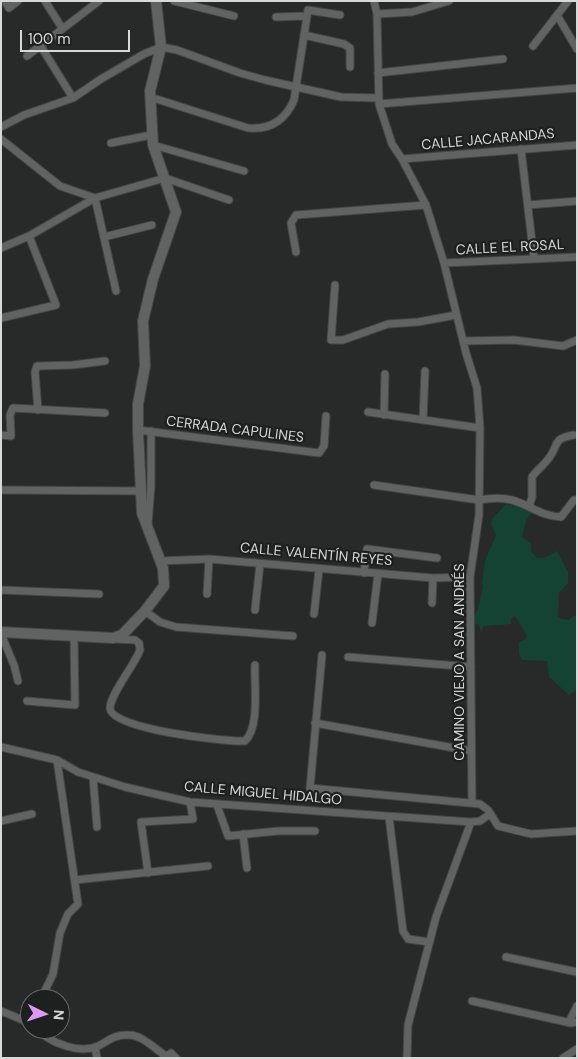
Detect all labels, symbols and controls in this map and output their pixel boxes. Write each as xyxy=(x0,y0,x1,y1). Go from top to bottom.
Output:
scale bar xyxy=(22,20,132,52)
text: 100 m xyxy=(28,29,71,49)
street label: CALLE JACARANDAS xyxy=(421,126,555,154)
street label: CALLE EL ROSAL xyxy=(455,237,565,259)
street label: CERRADA CAPULINES xyxy=(165,413,305,447)
street label: CALLE VALENTÍN REYES xyxy=(239,540,393,570)
street label: CAMINO VIEJO A SAN ANDRÉS xyxy=(452,563,468,761)
street label: CALLE MIGUEL HIDALGO xyxy=(183,779,343,809)
north arrow xyxy=(20,989,70,1039)
text: N xyxy=(50,1009,68,1021)

